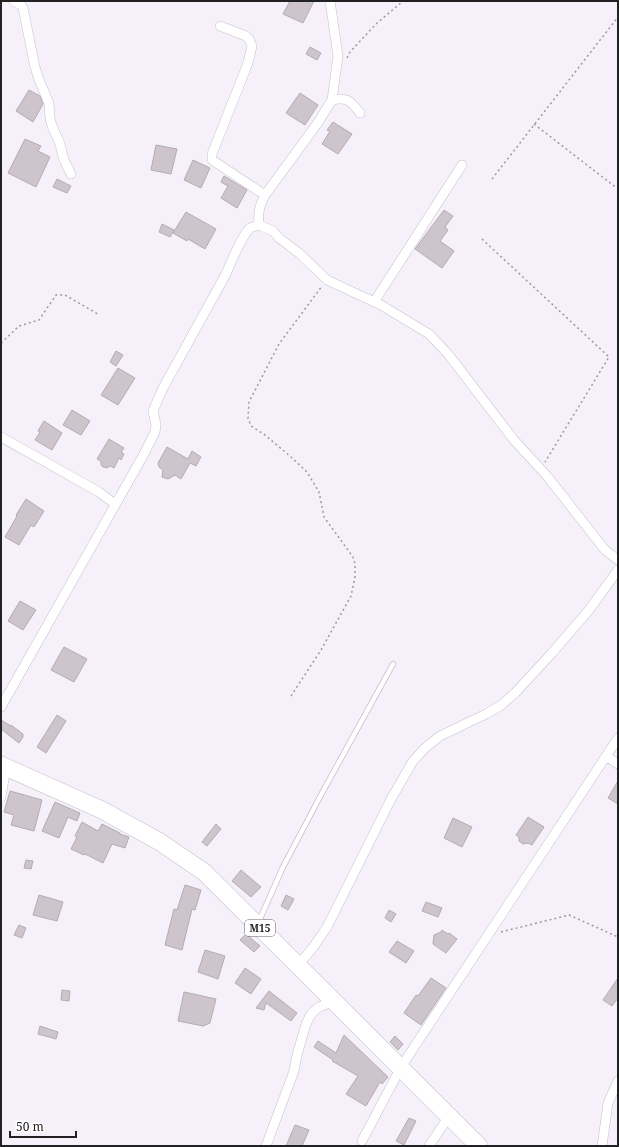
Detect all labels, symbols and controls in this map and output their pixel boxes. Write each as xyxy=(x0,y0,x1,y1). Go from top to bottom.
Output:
road number: M15 xyxy=(245,920,275,936)
scale bar xyxy=(10,1113,76,1139)
text: 50 m xyxy=(16,1118,44,1135)

